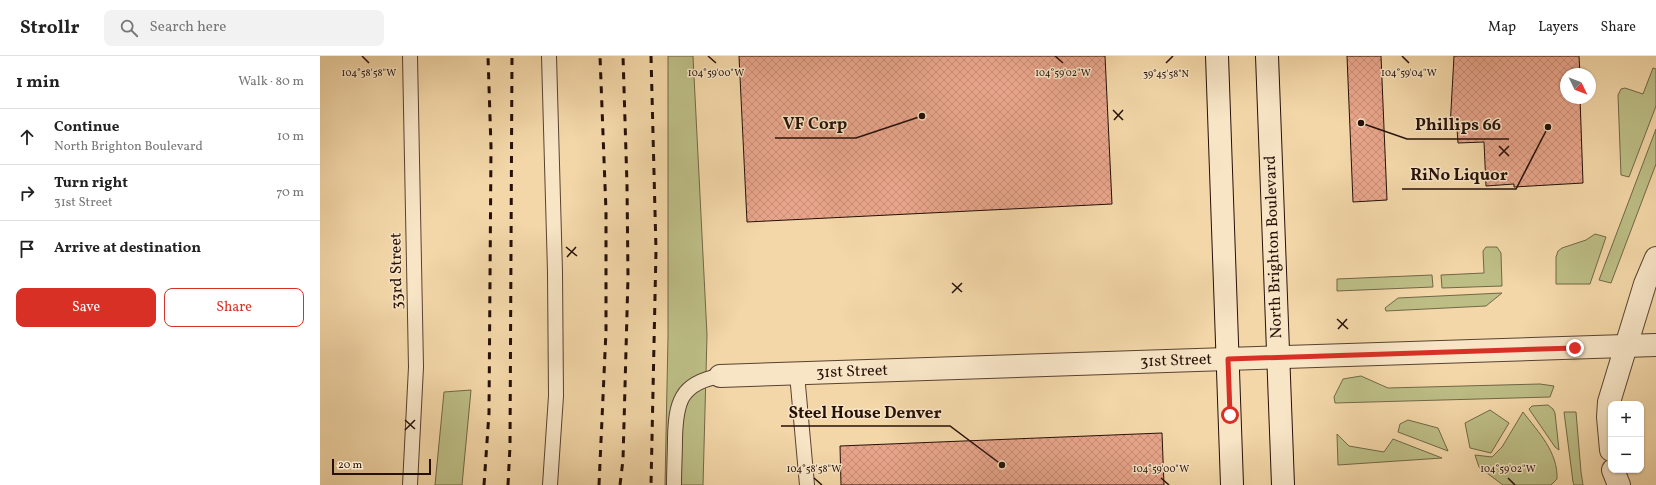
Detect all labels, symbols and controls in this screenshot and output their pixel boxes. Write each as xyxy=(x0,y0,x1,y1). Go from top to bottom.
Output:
search box xyxy=(104,10,384,46)
text: Strollr xyxy=(20,15,80,41)
icon: search xyxy=(118,17,140,39)
text: Search here xyxy=(150,17,226,38)
text: Map xyxy=(1488,18,1516,37)
text: Layers xyxy=(1538,18,1578,37)
text: Share xyxy=(1600,18,1636,37)
text: 104°58'58"W xyxy=(342,66,396,80)
text: 104°59'00"W xyxy=(688,66,744,80)
text: 104°59'02"W xyxy=(1035,66,1091,80)
text: 104°59'04"W xyxy=(1381,66,1437,80)
text: 39°45'58"N xyxy=(1143,67,1190,81)
north arrow xyxy=(1560,68,1596,104)
text: 1 min xyxy=(16,71,60,94)
text: Walk · 80 m xyxy=(238,73,304,91)
callout: VF Corp xyxy=(775,109,856,138)
callout: Phillips 66 xyxy=(1407,110,1509,139)
text: VF Corp xyxy=(783,113,848,136)
text: Phillips 66 xyxy=(1415,114,1501,137)
text: Continue xyxy=(54,117,119,138)
icon: ahead xyxy=(16,126,38,148)
text: 10 m xyxy=(277,128,304,146)
text: North Brighton Boulevard xyxy=(54,138,203,156)
street label: North Brighton Boulevard xyxy=(1260,155,1288,339)
callout: RiNo Liquor xyxy=(1402,160,1516,189)
text: RiNo Liquor xyxy=(1410,164,1508,187)
text: Turn right xyxy=(54,173,128,194)
icon: right xyxy=(16,182,38,204)
text: 70 m xyxy=(276,184,304,202)
text: 31st Street xyxy=(54,194,113,212)
street label: 33rd Street xyxy=(385,232,409,310)
icon: arrive xyxy=(16,238,38,260)
text: Arrive at destination xyxy=(54,238,201,259)
button: Save xyxy=(16,288,156,327)
button: Share xyxy=(164,288,304,327)
route end xyxy=(1566,339,1584,357)
street label: 31st Street xyxy=(1140,349,1213,373)
street label: 31st Street xyxy=(816,360,889,384)
callout: Steel House Denver xyxy=(781,397,950,426)
map controls xyxy=(1608,401,1644,473)
button: + xyxy=(1608,401,1644,437)
text: Steel House Denver xyxy=(788,402,942,425)
route start xyxy=(1221,406,1239,424)
button: − xyxy=(1608,437,1644,473)
scale bar xyxy=(332,457,431,476)
text: 20 m xyxy=(338,458,362,473)
text: 104°58'58"W xyxy=(787,462,841,476)
text: 104°59'00"W xyxy=(1133,462,1189,476)
text: 104°59'02"W xyxy=(1480,462,1536,476)

